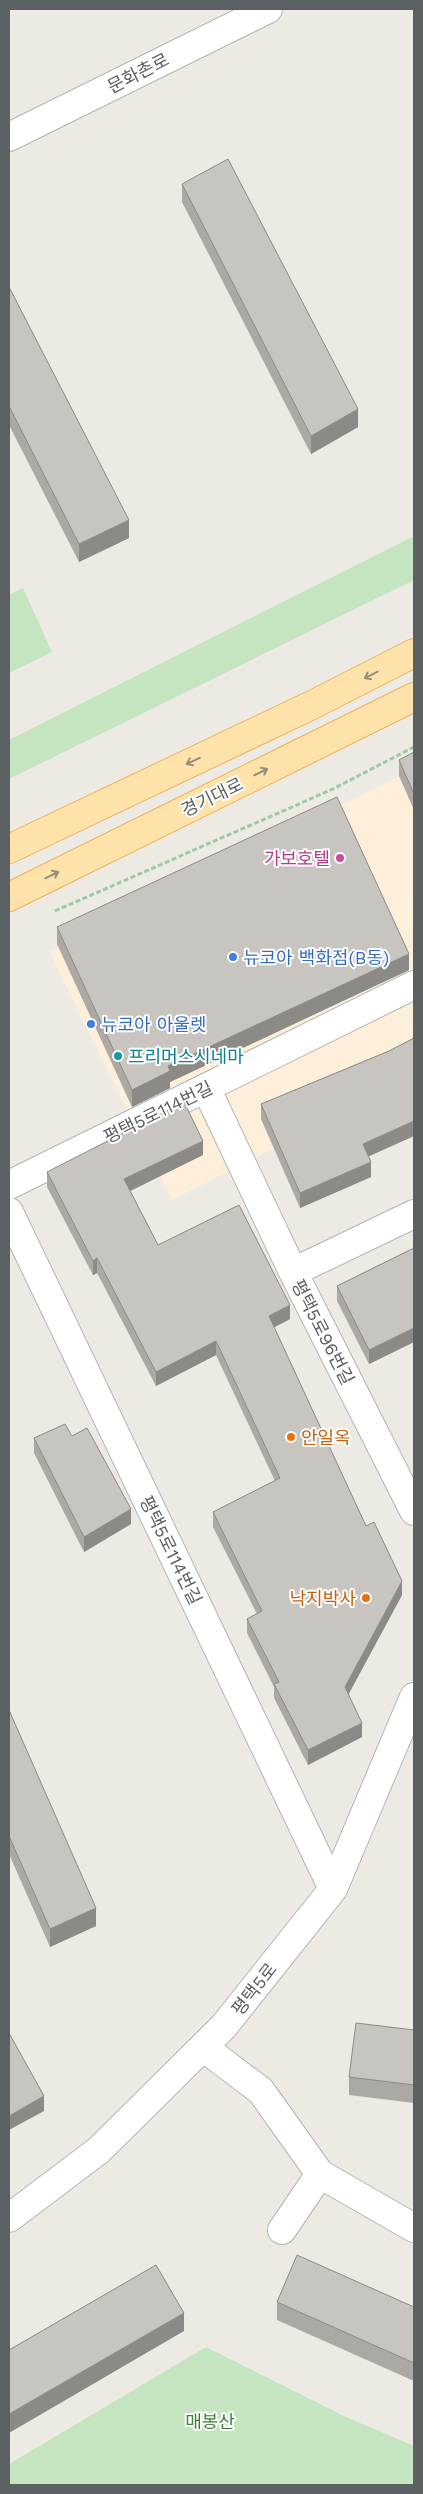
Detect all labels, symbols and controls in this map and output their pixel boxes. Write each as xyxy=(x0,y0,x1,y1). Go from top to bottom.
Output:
street label: 문화촌로 xyxy=(104,49,172,97)
one-way arrow xyxy=(364,671,379,680)
one-way arrow xyxy=(186,757,201,766)
one-way arrow xyxy=(253,767,268,776)
street label: 경기대로 xyxy=(178,773,246,821)
place label: 가보호텔 xyxy=(264,848,330,869)
marker: 가보호텔 xyxy=(334,852,346,864)
one-way arrow xyxy=(45,870,60,880)
place label: 뉴코아 백화점(B동) xyxy=(243,947,389,968)
marker: 뉴코아 백화점(B동) xyxy=(227,951,239,963)
place label: 뉴코아 아울렛 xyxy=(101,1014,207,1035)
marker: 뉴코아 아울렛 xyxy=(85,1018,97,1030)
place label: 프리머스시네마 xyxy=(128,1046,244,1067)
marker: 프리머스시네마 xyxy=(112,1050,124,1062)
street label: 평택5로114번길 xyxy=(100,1077,216,1147)
street label: 평택5로96번길 xyxy=(287,1276,359,1388)
place label: 안일옥 xyxy=(301,1427,351,1448)
marker: 안일옥 xyxy=(285,1431,297,1443)
street label: 평택5로114번길 xyxy=(136,1492,206,1608)
place label: 낙지박사 xyxy=(290,1588,356,1609)
marker: 낙지박사 xyxy=(360,1592,372,1604)
street label: 평택5로 xyxy=(227,1959,281,2019)
park label: 매봉산 xyxy=(185,2411,235,2432)

